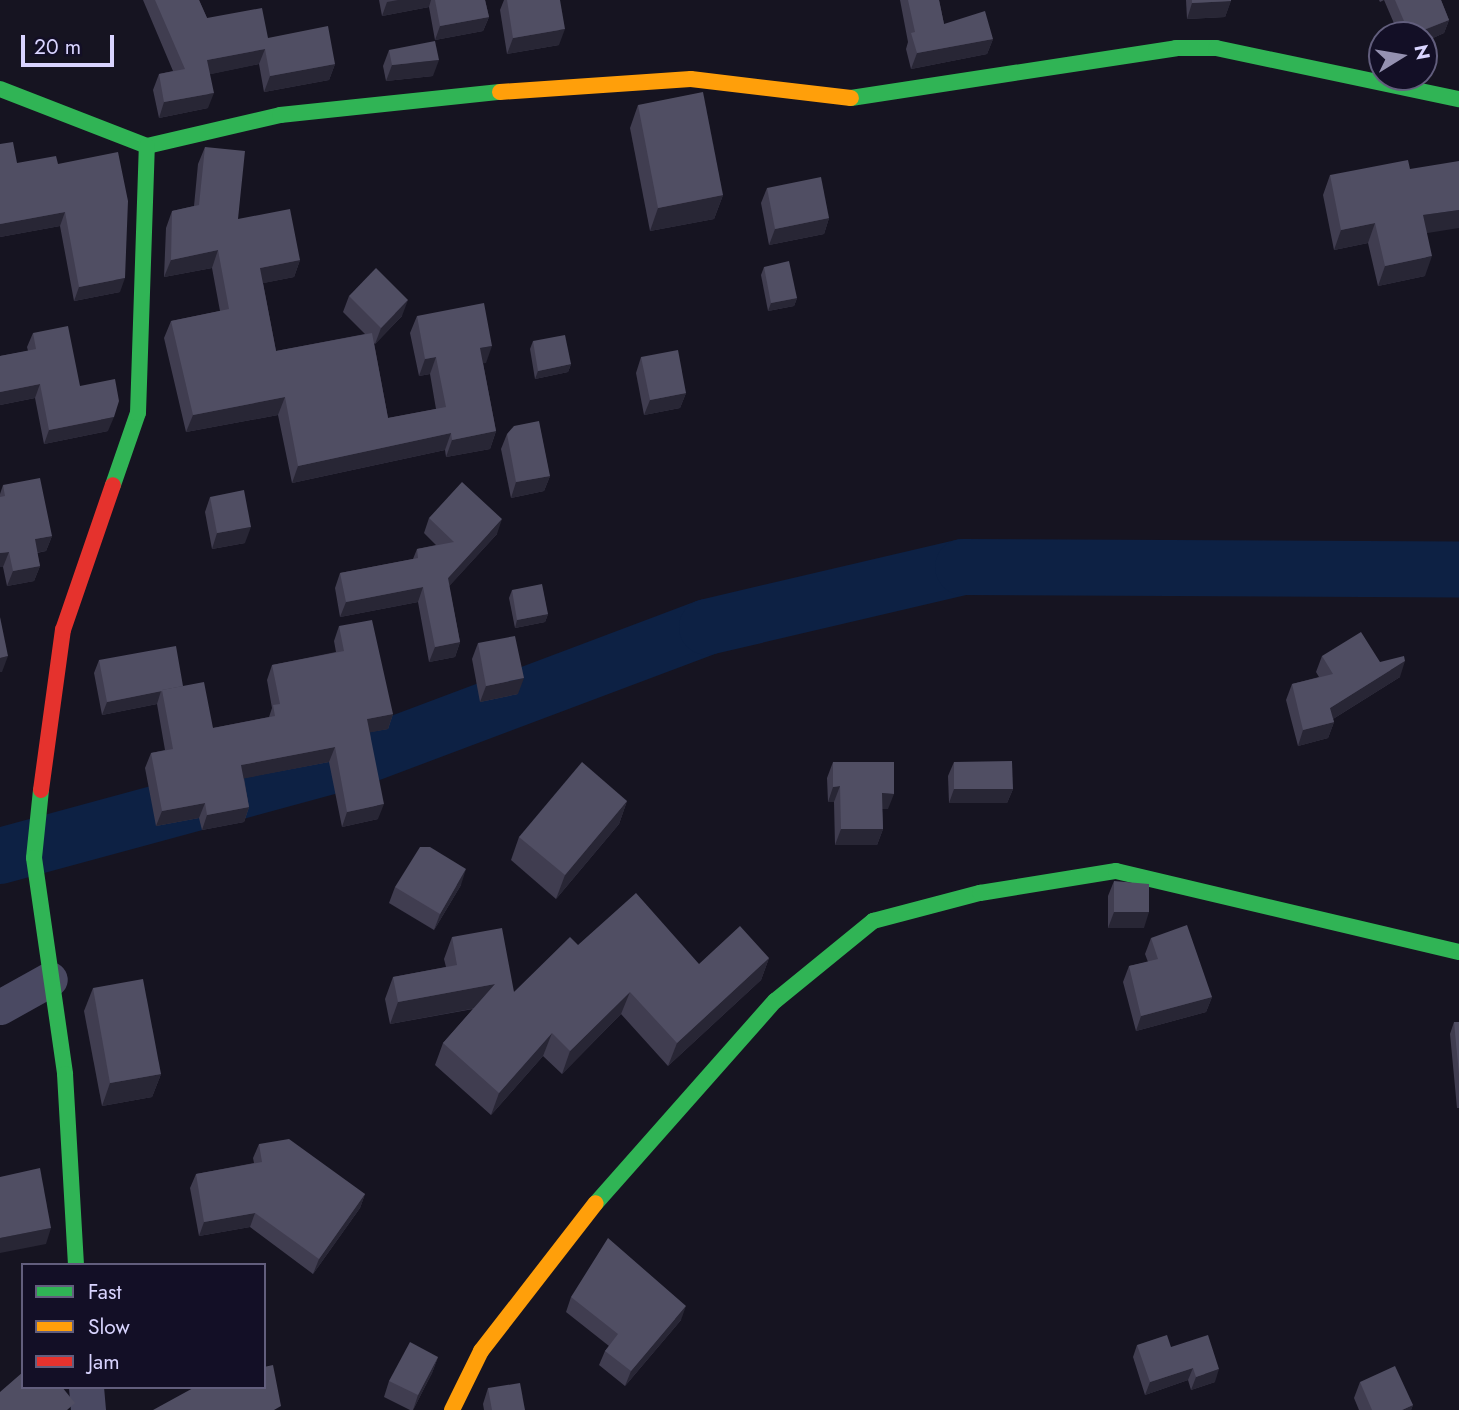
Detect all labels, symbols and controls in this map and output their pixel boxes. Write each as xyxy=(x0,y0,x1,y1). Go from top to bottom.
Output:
scale bar xyxy=(24,21,117,65)
north arrow xyxy=(1368,21,1438,91)
text: 20 m xyxy=(34,32,81,62)
text: N xyxy=(1407,42,1437,62)
legend xyxy=(21,1263,266,1389)
text: Fast xyxy=(88,1277,121,1307)
text: Slow xyxy=(88,1312,130,1342)
text: Jam xyxy=(88,1347,120,1377)

